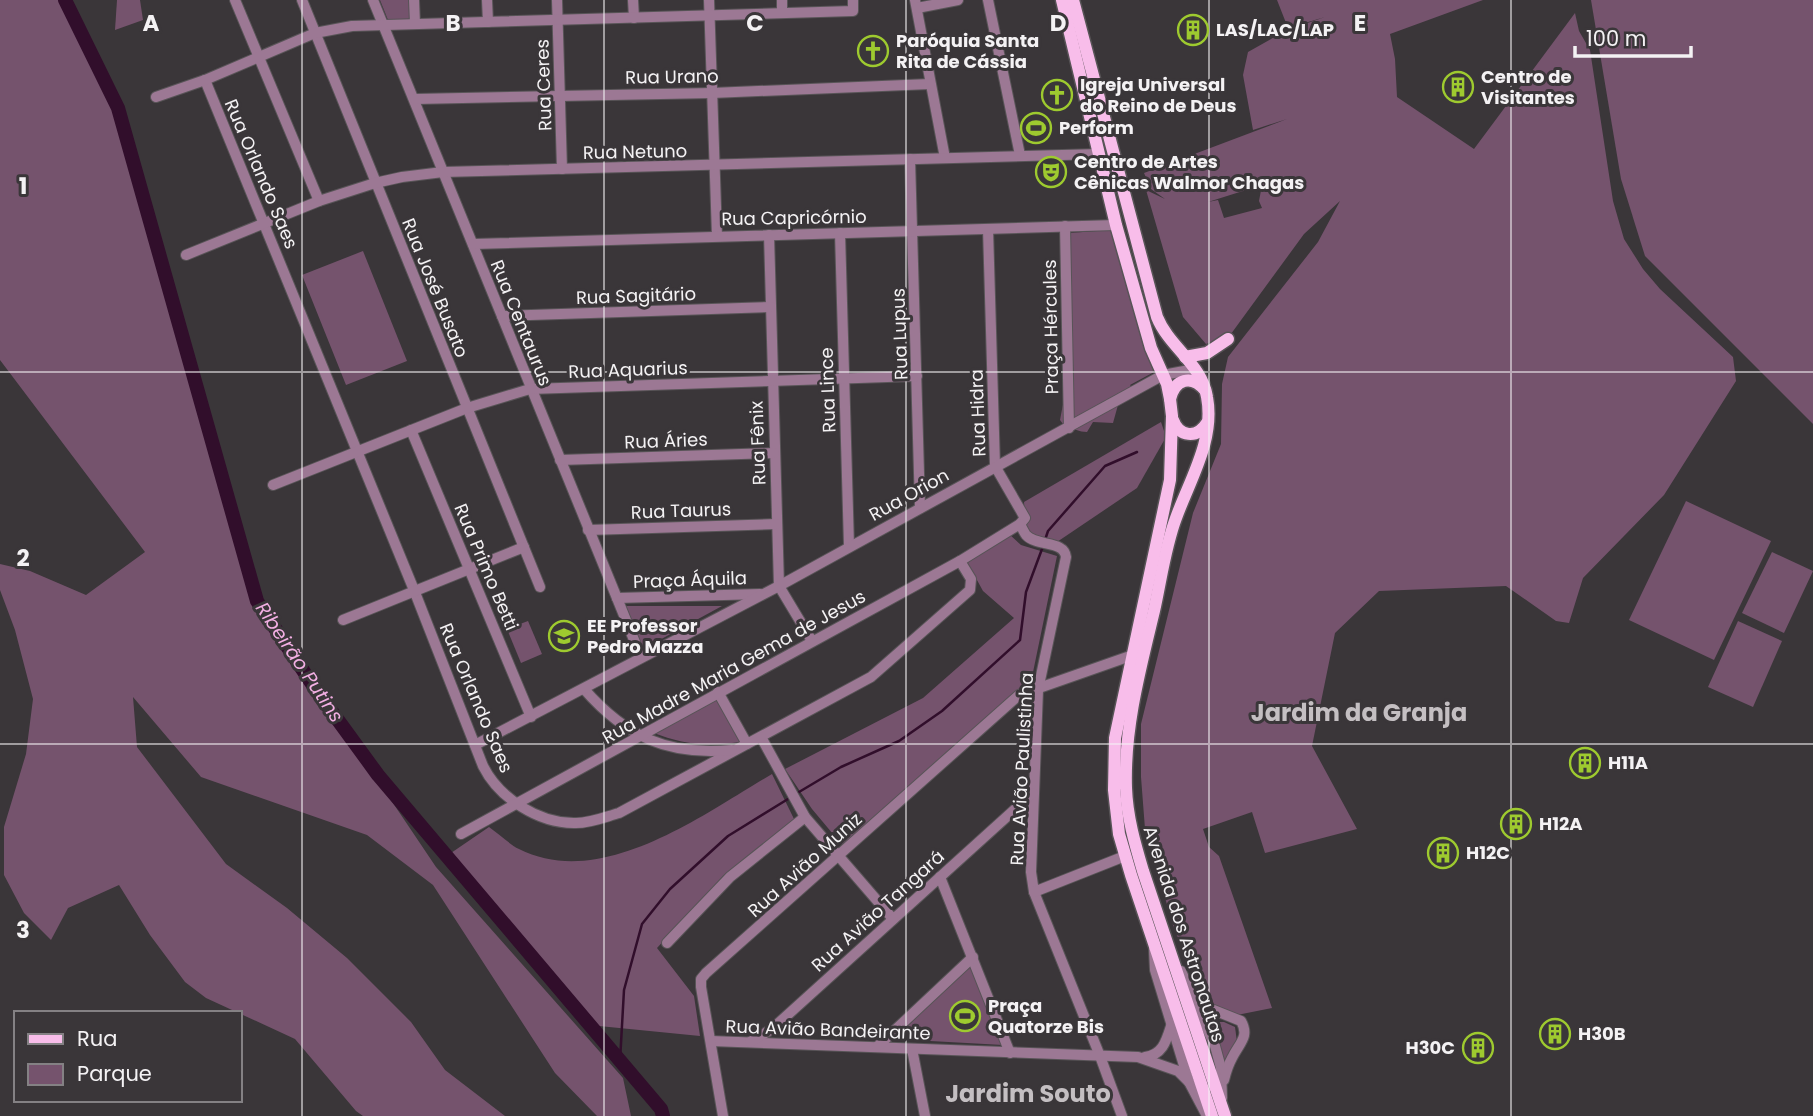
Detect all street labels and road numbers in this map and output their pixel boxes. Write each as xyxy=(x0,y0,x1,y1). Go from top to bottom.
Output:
street label: Rua Ceres xyxy=(529,39,558,131)
street label: Rua Urano xyxy=(625,63,719,90)
street label: Rua Orlando Saes xyxy=(219,95,304,252)
street label: Rua Netuno xyxy=(583,138,687,165)
street label: Rua Capricórnio xyxy=(721,204,867,231)
street label: Rua José Busato xyxy=(396,214,475,361)
street label: Rua Centaurus xyxy=(485,256,558,390)
street label: Praça Hércules xyxy=(1037,259,1064,395)
street label: Rua Sagitário xyxy=(576,281,696,310)
street label: Rua Lupus xyxy=(885,288,914,380)
street label: Rua Lince xyxy=(814,347,841,433)
street label: Rua Aquarius xyxy=(568,355,688,384)
street label: Rua Hidra xyxy=(963,369,992,457)
street label: Rua Fênix xyxy=(744,400,771,486)
street label: Rua Áries xyxy=(624,427,708,454)
street label: Rua Orion xyxy=(864,462,953,527)
street label: Rua Taurus xyxy=(630,496,732,525)
street label: Rua Primo Betti xyxy=(448,500,524,634)
street label: Praça Áquila xyxy=(633,565,747,594)
street label: Rua Madre Maria Gema de Jesus xyxy=(598,583,870,750)
street label: Rua Orlando Saes xyxy=(434,619,519,776)
street label: Rua Avião Paulistinha xyxy=(1004,672,1039,866)
street label: Rua Avião Muniz xyxy=(742,807,867,923)
street label: Avenida dos Astronautas xyxy=(1138,823,1231,1045)
street label: Rua Avião Tangará xyxy=(806,844,950,977)
street label: Rua Avião Bandeirante xyxy=(725,1013,931,1046)

